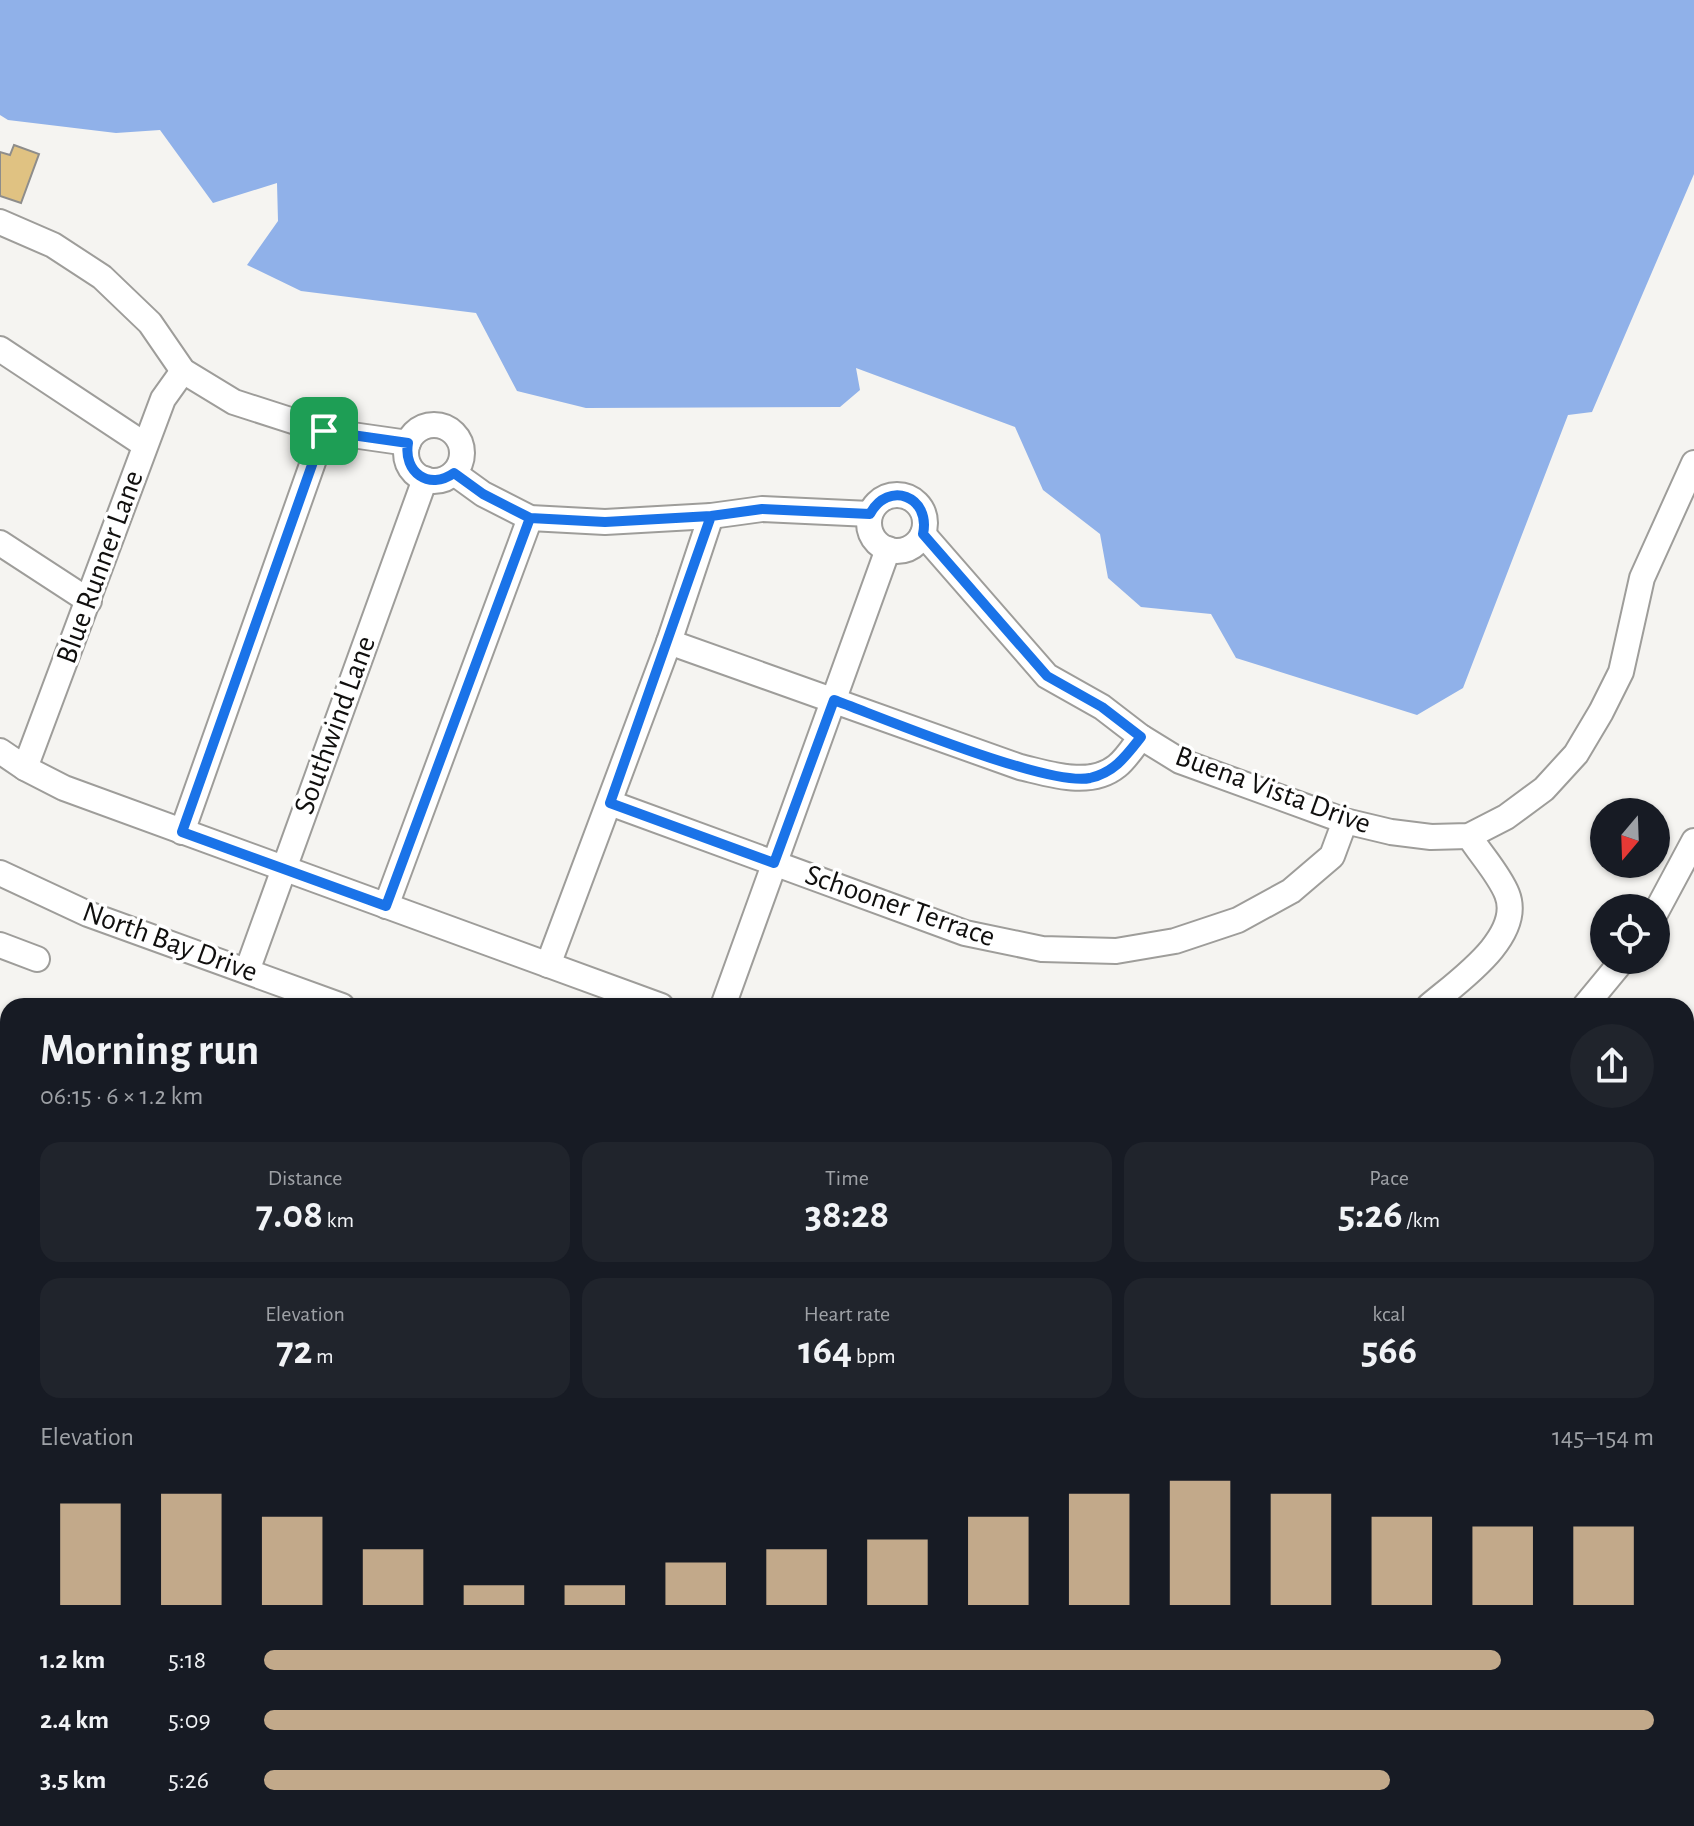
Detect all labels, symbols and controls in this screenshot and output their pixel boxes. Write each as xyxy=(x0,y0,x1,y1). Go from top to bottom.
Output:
pin xyxy=(290,397,358,465)
icon: arrive xyxy=(302,409,346,453)
street label: Blue Runner Lane xyxy=(51,466,149,668)
street label: Southwind Lane xyxy=(289,632,381,818)
street label: Buena Vista Drive xyxy=(1171,741,1375,839)
north arrow xyxy=(1590,798,1670,878)
map controls xyxy=(1590,798,1670,974)
street label: Schooner Terrace xyxy=(801,859,999,953)
button: locate xyxy=(1590,894,1670,974)
street label: North Bay Drive xyxy=(78,896,262,988)
button: share xyxy=(1570,1024,1654,1108)
text: Morning run xyxy=(40,1029,259,1073)
text: 06:15 · 6 × 1.2 km xyxy=(40,1083,203,1109)
text: Distance xyxy=(268,1167,342,1189)
text: Time xyxy=(825,1167,869,1189)
text: Pace xyxy=(1369,1167,1409,1189)
text: 7.08 xyxy=(256,1195,323,1235)
text: 38:28 xyxy=(805,1195,889,1235)
text: 5:26 xyxy=(1338,1195,1403,1235)
text: km xyxy=(323,1209,354,1231)
text: /km xyxy=(1403,1209,1440,1231)
text: Elevation xyxy=(265,1303,345,1325)
text: Heart rate xyxy=(804,1303,890,1325)
text: kcal xyxy=(1372,1303,1406,1325)
text: 72 xyxy=(276,1331,312,1371)
text: 164 xyxy=(798,1331,852,1371)
text: 566 xyxy=(1361,1331,1417,1371)
text: m xyxy=(312,1345,334,1367)
text: bpm xyxy=(852,1345,896,1367)
text: Elevation xyxy=(40,1424,134,1450)
text: 145–154 m xyxy=(1552,1424,1654,1450)
text: 1.2 km xyxy=(40,1647,105,1673)
text: 5:18 xyxy=(168,1647,206,1673)
text: 2.4 km xyxy=(40,1707,109,1733)
text: 5:09 xyxy=(168,1707,211,1733)
text: 3.5 km xyxy=(40,1767,106,1793)
text: 5:26 xyxy=(168,1767,209,1793)

